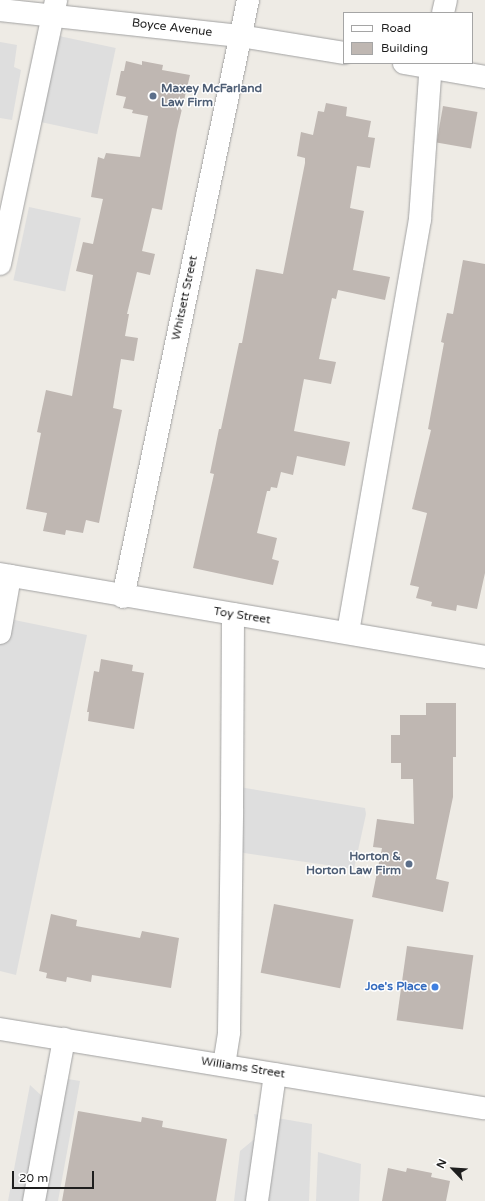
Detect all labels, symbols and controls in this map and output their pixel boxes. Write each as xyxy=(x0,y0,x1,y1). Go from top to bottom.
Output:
legend xyxy=(343,12,473,64)
street label: Boyce Avenue xyxy=(131,16,213,40)
text: Road xyxy=(381,21,411,35)
text: Building xyxy=(381,41,428,55)
place label: Maxey McFarland Law Firm xyxy=(161,82,262,110)
marker: Maxey McFarland Law Firm xyxy=(148,91,158,101)
street label: Whitsett Street xyxy=(169,254,201,342)
street label: Toy Street xyxy=(212,604,272,628)
place label: Horton & Horton Law Firm xyxy=(306,850,401,878)
marker: Horton & Horton Law Firm xyxy=(404,859,414,869)
place label: Joe's Place xyxy=(365,980,427,994)
marker: Joe's Place xyxy=(430,982,440,992)
street label: Williams Street xyxy=(200,1054,286,1082)
north arrow xyxy=(433,1149,473,1189)
text: N xyxy=(434,1157,449,1170)
scale bar xyxy=(14,1163,96,1189)
text: 20 m xyxy=(19,1171,48,1185)

